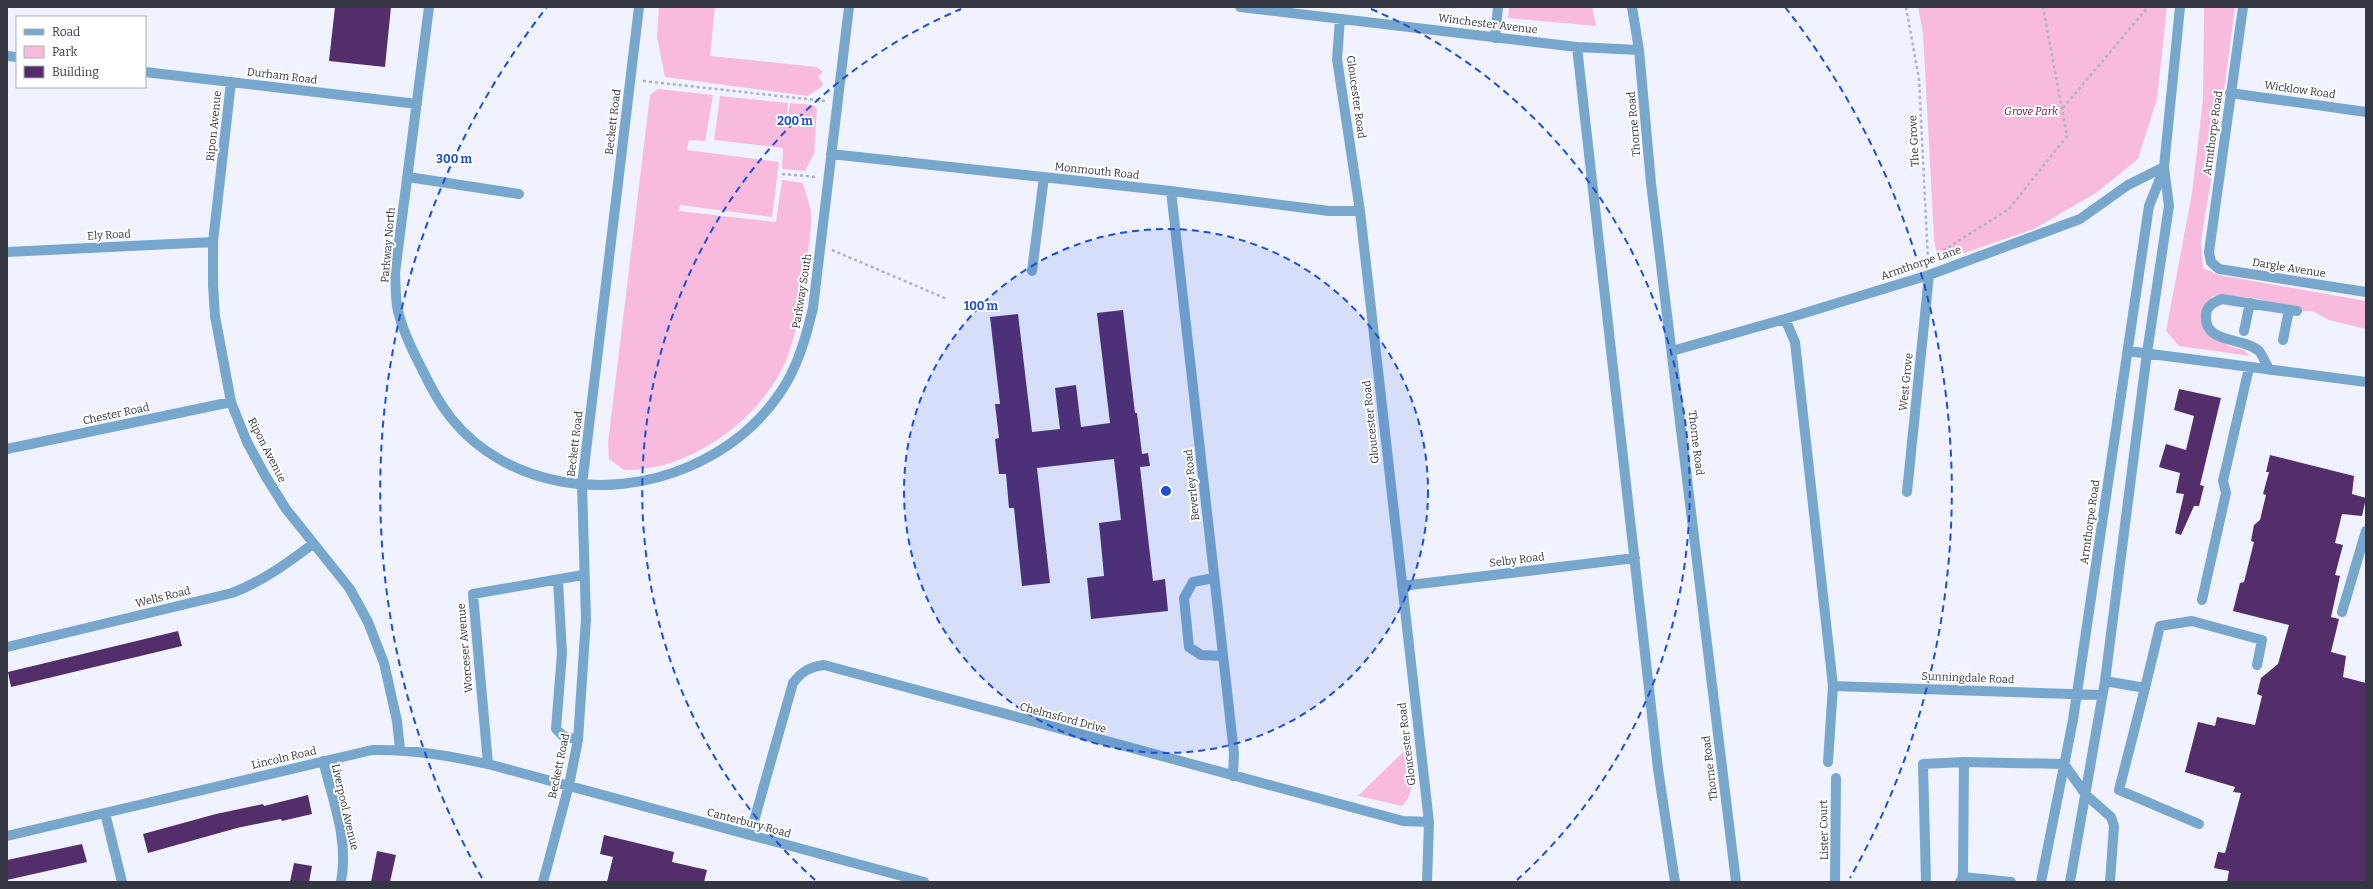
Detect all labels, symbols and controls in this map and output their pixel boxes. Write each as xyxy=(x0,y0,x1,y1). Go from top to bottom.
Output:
street label: Winchester Avenue xyxy=(1438,11,1538,37)
legend xyxy=(16,16,146,88)
text: Road xyxy=(52,25,80,39)
text: Park xyxy=(52,45,78,59)
street label: Gloucester Road xyxy=(1344,55,1368,140)
text: Building xyxy=(52,65,99,79)
street label: Durham Road xyxy=(246,65,318,87)
street label: Wicklow Road xyxy=(2264,79,2337,101)
street label: Beckett Road xyxy=(603,88,624,156)
street label: Armthorpe Road xyxy=(2201,89,2225,176)
street label: Ripon Avenue xyxy=(204,90,224,162)
street label: Thorne Road xyxy=(1625,90,1643,157)
park label: Grove Park xyxy=(2004,105,2059,118)
text: 200 m xyxy=(777,114,813,128)
street label: The Grove xyxy=(1906,115,1922,167)
text: 300 m xyxy=(436,152,472,166)
street label: Monmouth Road xyxy=(1054,160,1141,182)
street label: Parkway North xyxy=(378,207,398,283)
street label: Ely Road xyxy=(87,227,132,243)
street label: Armthorpe Lane xyxy=(1879,243,1963,283)
street label: Parkway South xyxy=(790,252,814,329)
street label: Dargle Avenue xyxy=(2251,256,2327,280)
text: 100 m xyxy=(964,299,999,313)
street label: West Grove xyxy=(1896,352,1916,412)
street label: Gloucester Road xyxy=(1360,379,1382,464)
street label: Chester Road xyxy=(82,401,151,427)
street label: Beckett Road xyxy=(565,410,586,478)
street label: Thorne Road xyxy=(1686,410,1706,477)
street label: Ripon Avenue xyxy=(245,415,289,485)
street label: Beverley Road xyxy=(1182,448,1202,521)
street label: Armthorpe Road xyxy=(2078,478,2102,565)
centre of rings xyxy=(1159,484,1173,498)
street label: Selby Road xyxy=(1489,550,1546,570)
street label: Wells Road xyxy=(134,584,192,610)
street label: Worceser Avenue xyxy=(455,603,475,693)
street label: Sunningdale Road xyxy=(1921,670,2015,686)
street label: Chelmsford Drive xyxy=(1018,700,1108,736)
street label: Gloucester Road xyxy=(1395,701,1419,786)
street label: Beckett Road xyxy=(546,732,572,800)
street label: Thorne Road xyxy=(1700,734,1720,801)
street label: Lincoln Road xyxy=(250,744,318,772)
street label: Liverpool Avenue xyxy=(329,762,361,852)
street label: Lister Court xyxy=(1817,800,1831,860)
street label: Canterbury Road xyxy=(706,806,793,841)

